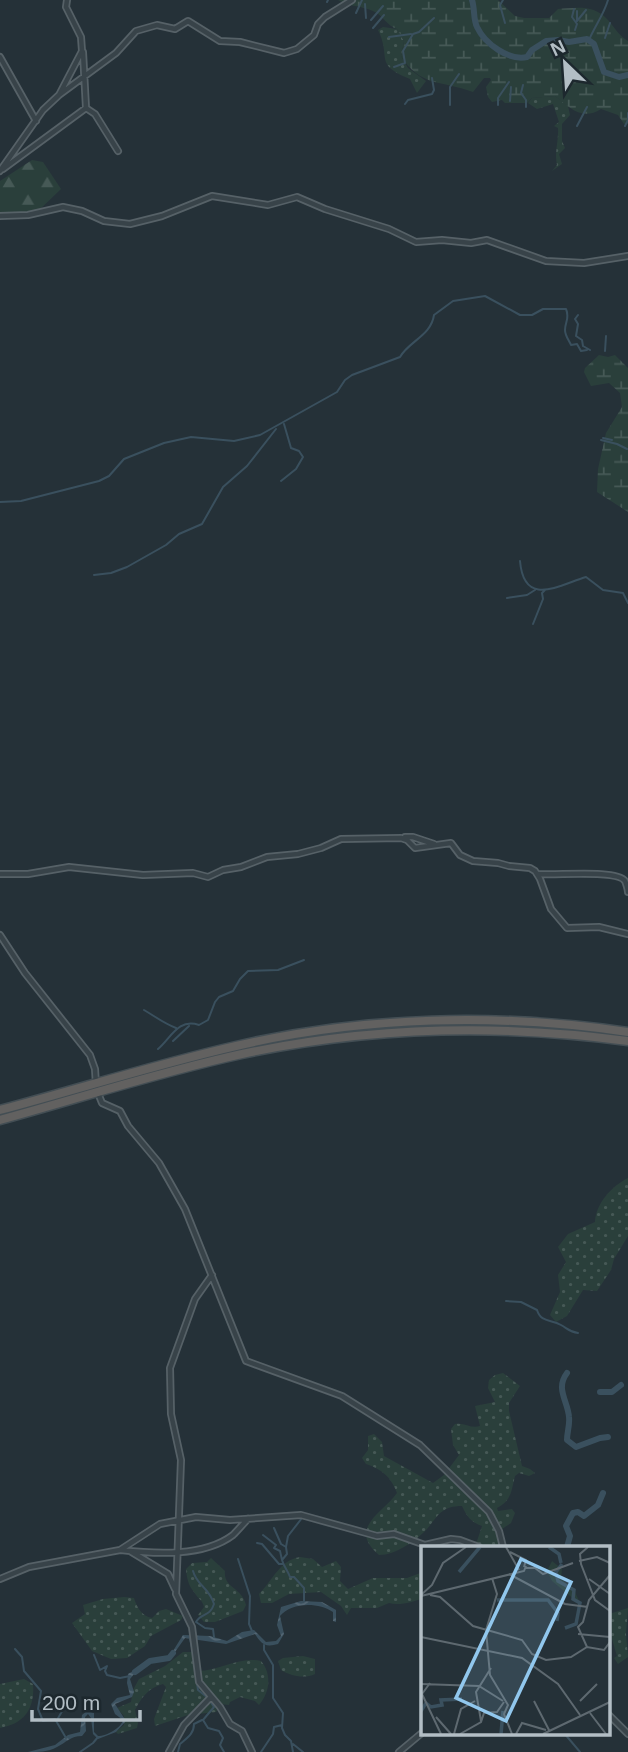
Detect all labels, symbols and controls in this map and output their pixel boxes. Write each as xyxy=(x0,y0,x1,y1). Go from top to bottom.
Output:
north arrow xyxy=(530,28,600,98)
text: N xyxy=(547,36,569,60)
inset map xyxy=(421,1546,610,1734)
scale bar xyxy=(32,1678,140,1722)
text: 200 m xyxy=(42,1691,100,1714)

